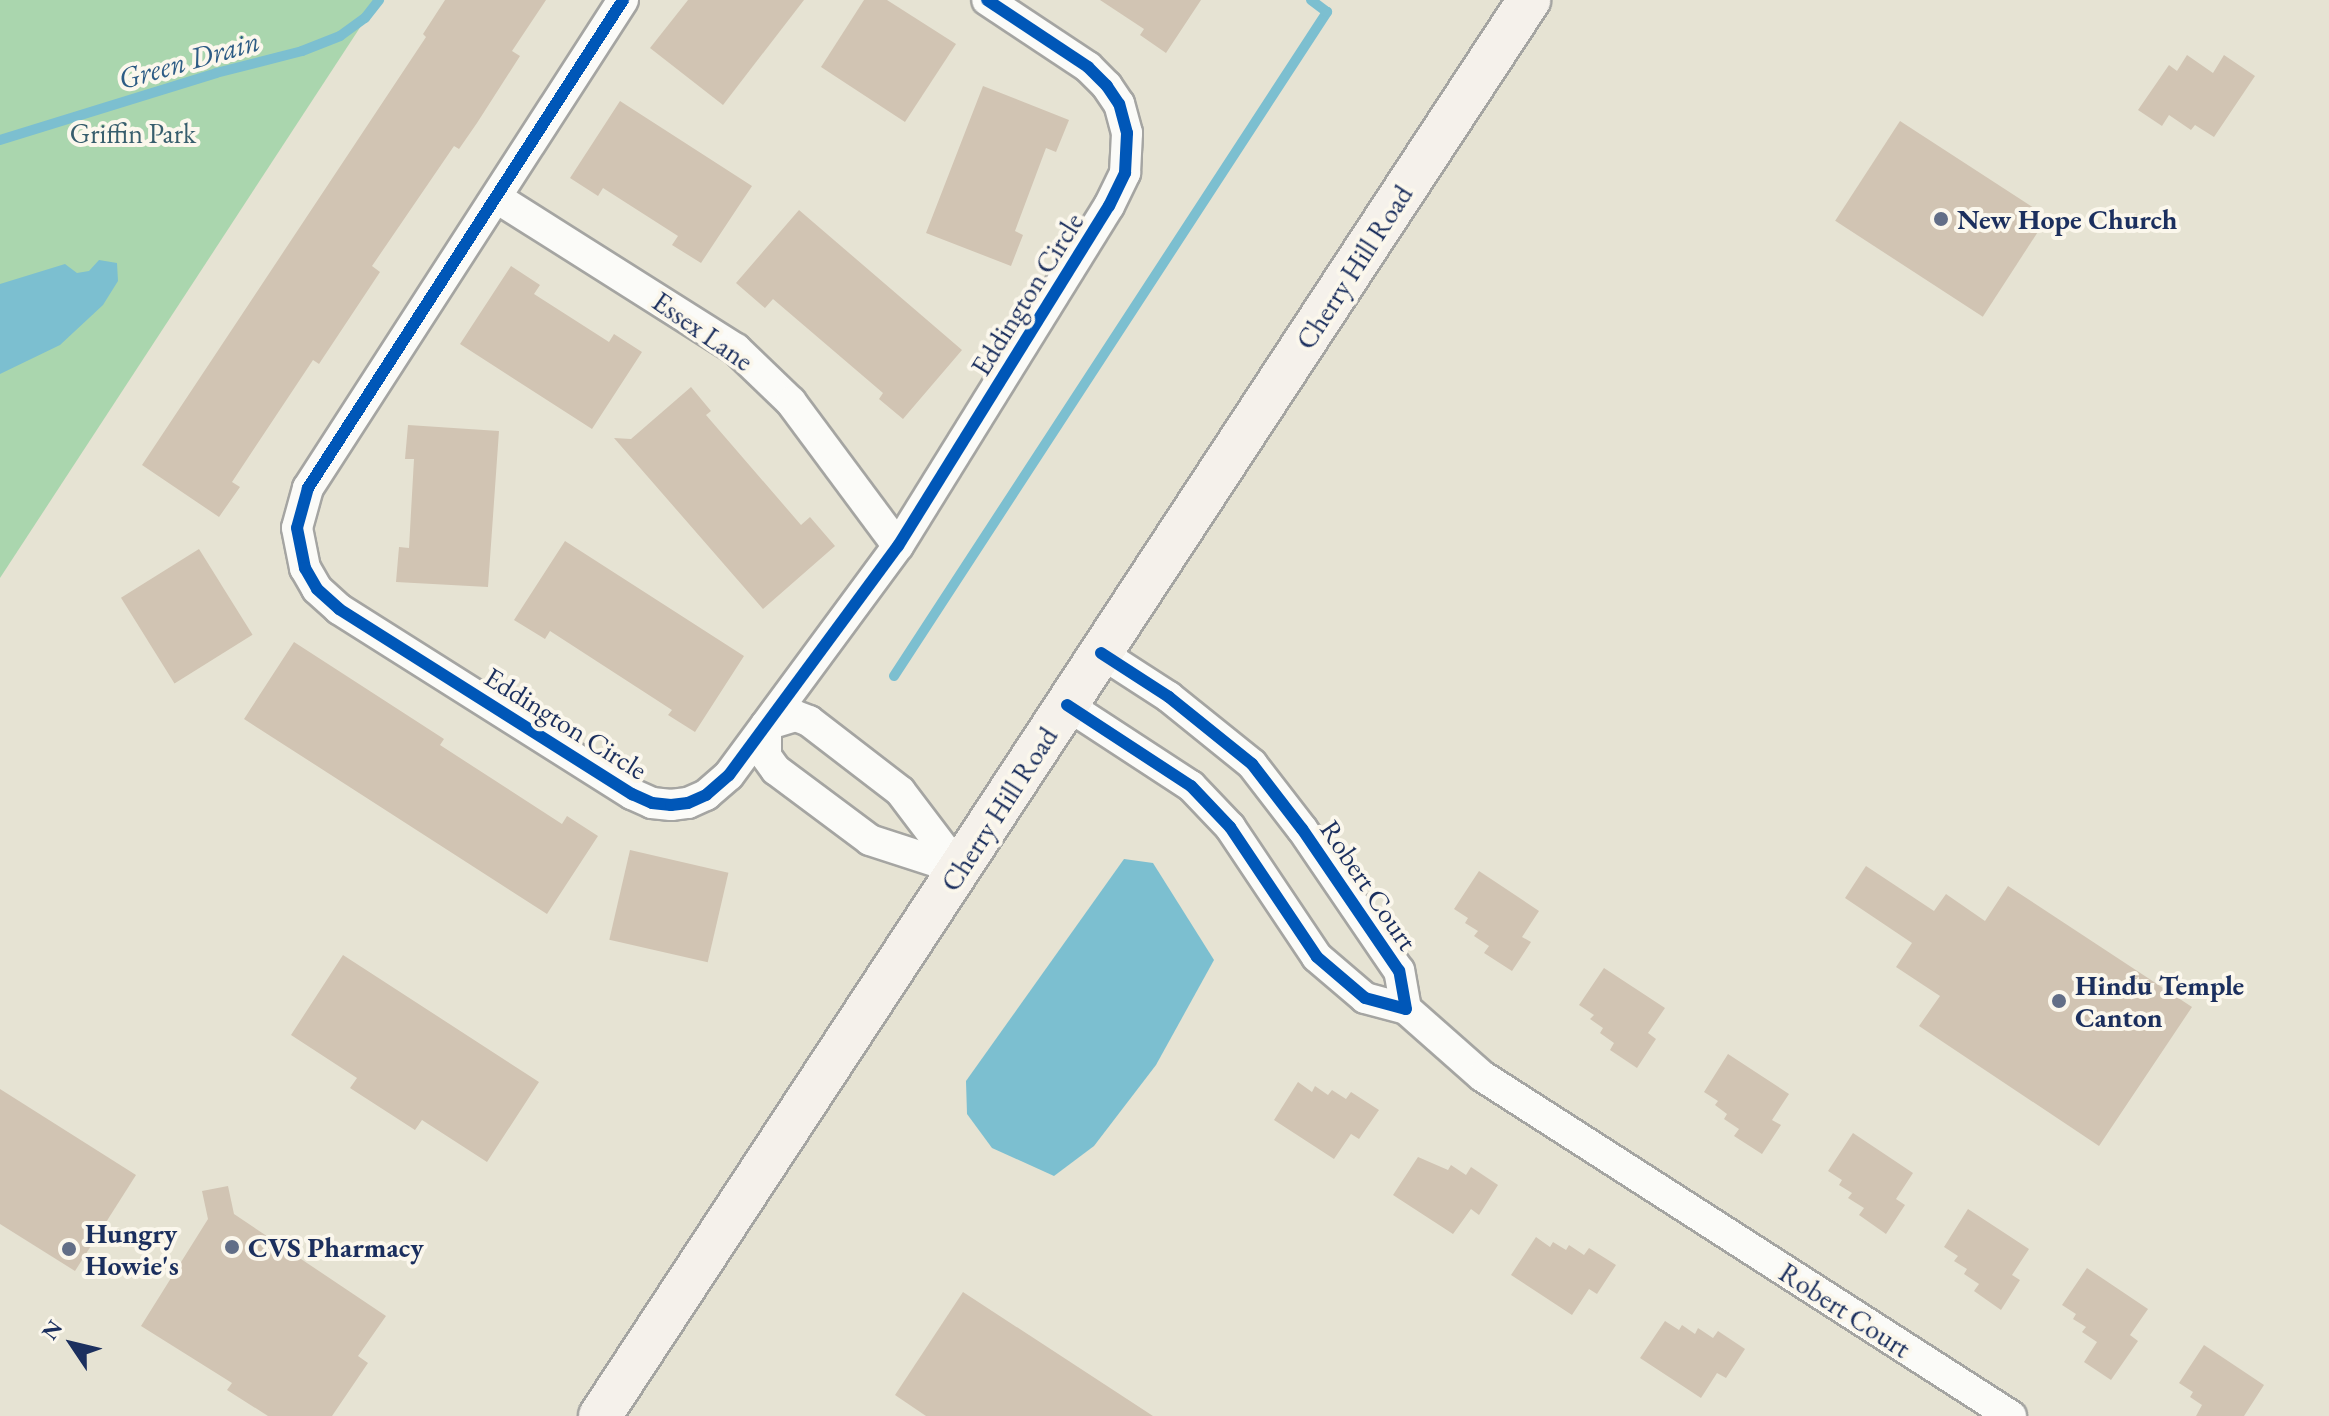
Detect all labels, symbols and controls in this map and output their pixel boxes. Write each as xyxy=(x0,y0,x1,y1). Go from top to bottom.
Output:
water label: Green Drain xyxy=(114,23,264,97)
park label: Griffin Park xyxy=(70,116,196,150)
street label: Cherry Hill Road xyxy=(1288,179,1420,355)
place label: New Hope Church xyxy=(1957,202,2177,236)
street label: Eddington Circle xyxy=(964,206,1090,382)
marker: New Hope Church xyxy=(1932,210,1950,228)
street label: Essex Lane xyxy=(646,284,760,378)
street label: Eddington Circle xyxy=(478,660,654,786)
street label: Cherry Hill Road xyxy=(933,721,1065,897)
street label: Robert Court xyxy=(1313,814,1425,956)
place label: Hindu Temple Canton xyxy=(2075,968,2244,1034)
marker: Hindu Temple Canton xyxy=(2050,992,2068,1010)
place label: Hungry Howie's xyxy=(85,1216,179,1282)
place label: CVS Pharmacy xyxy=(248,1230,424,1264)
marker: CVS Pharmacy xyxy=(223,1238,241,1256)
marker: Hungry Howie's xyxy=(60,1240,78,1258)
street label: Robert Court xyxy=(1773,1255,1917,1365)
north arrow xyxy=(32,1304,112,1384)
text: N xyxy=(35,1314,69,1346)

